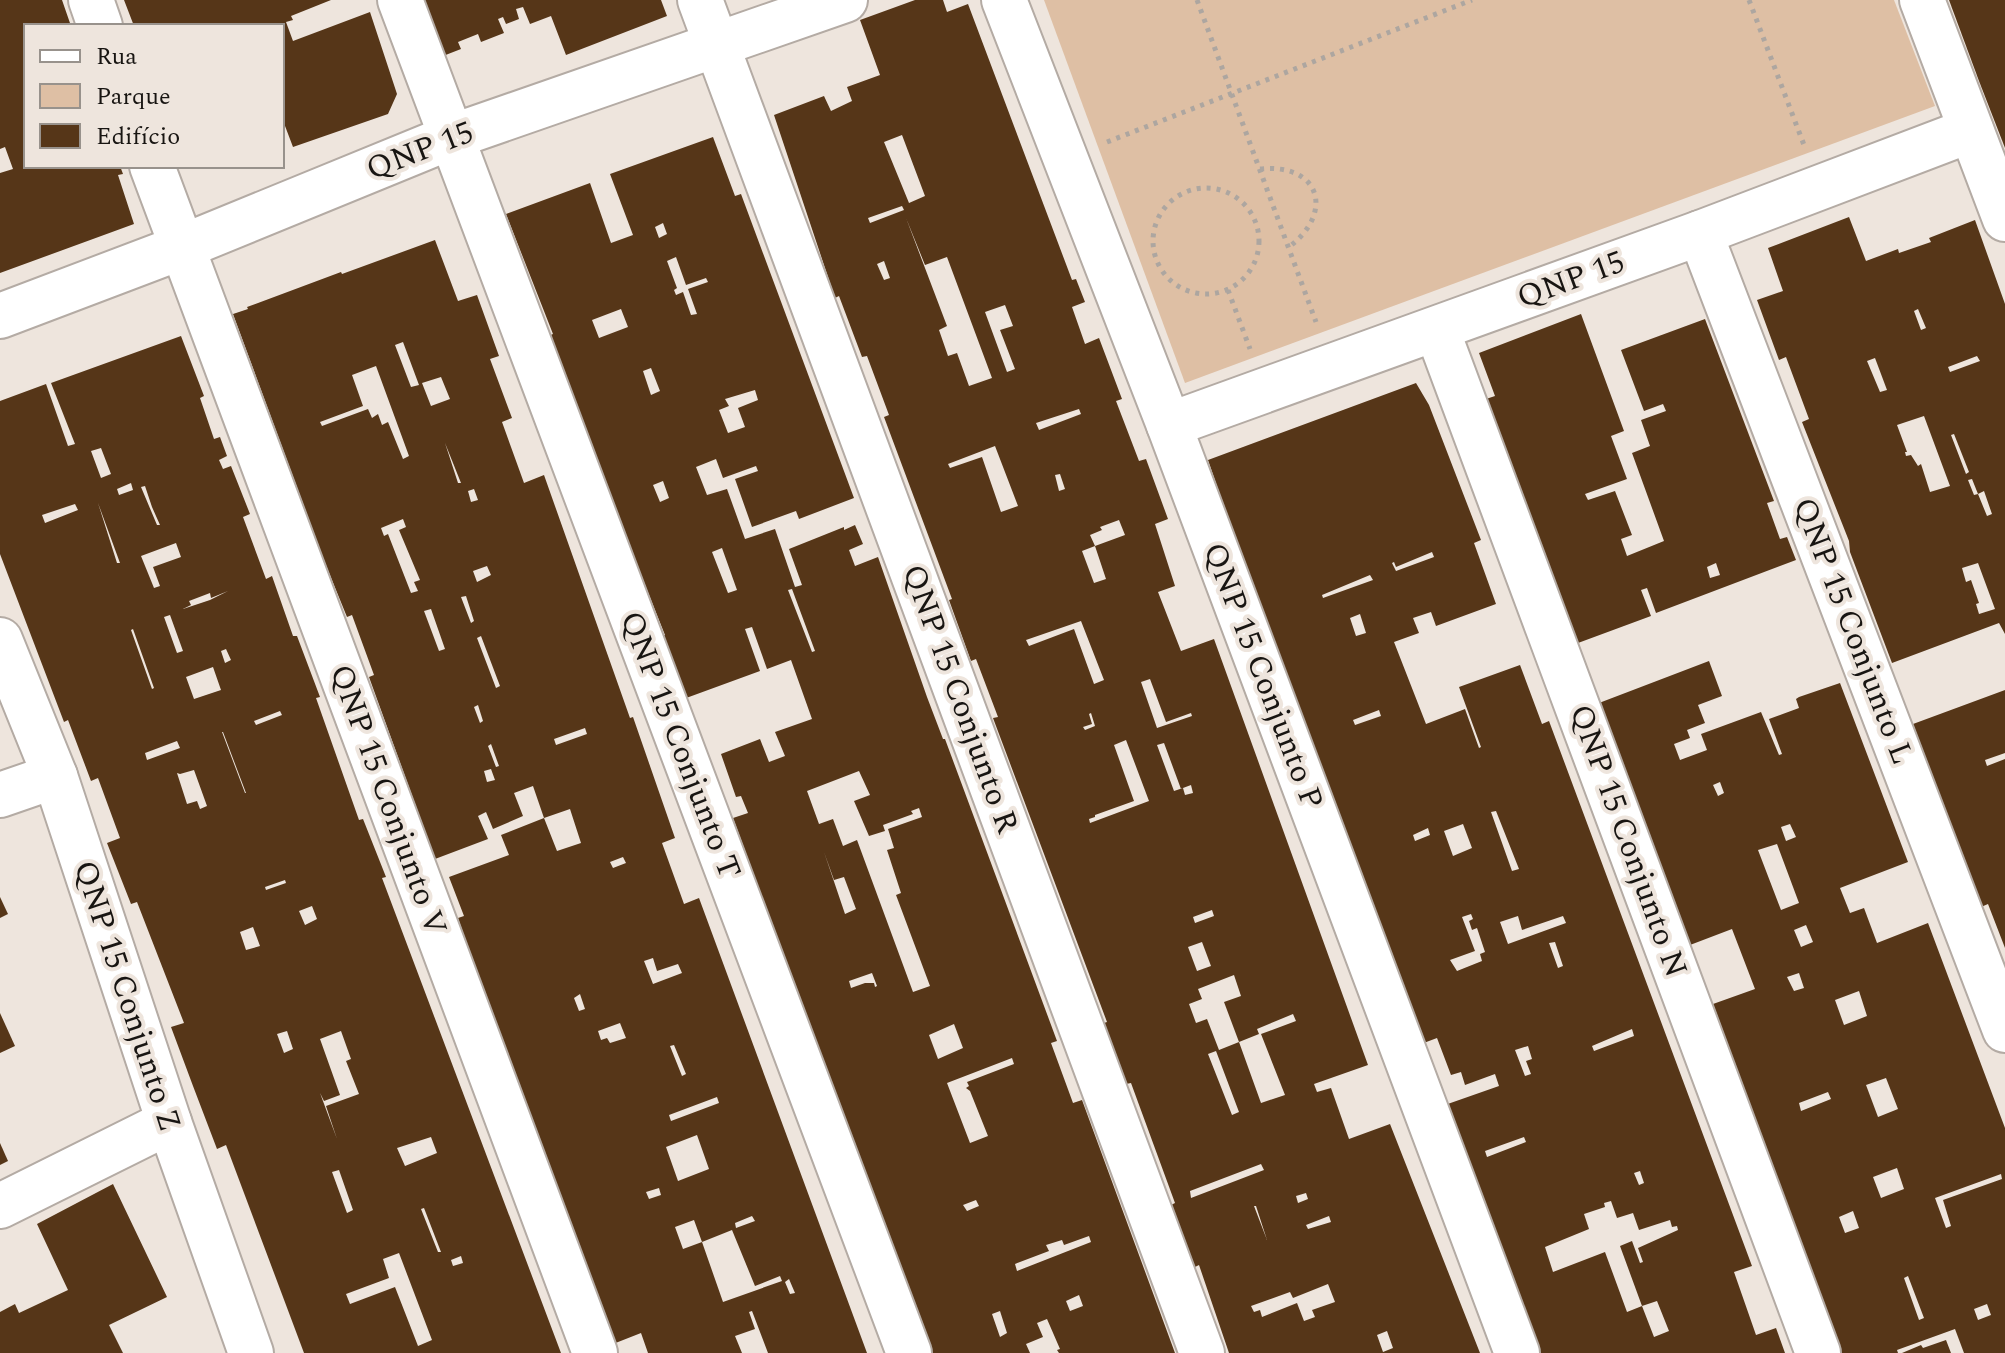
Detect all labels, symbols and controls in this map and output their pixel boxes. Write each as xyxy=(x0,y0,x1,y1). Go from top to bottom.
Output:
legend xyxy=(24,24,284,168)
text: Rua xyxy=(96,39,137,75)
text: Parque xyxy=(96,79,171,115)
street label: QNP 15 xyxy=(359,108,481,194)
text: Edifício xyxy=(96,119,180,155)
street label: QNP 15 xyxy=(1510,238,1632,322)
street label: QNP 15 Conjunto L xyxy=(1780,491,1926,771)
street label: QNP 15 Conjunto P xyxy=(1190,536,1336,816)
street label: QNP 15 Conjunto R xyxy=(889,558,1032,841)
street label: QNP 15 Conjunto T xyxy=(606,604,754,886)
street label: QNP 15 Conjunto V xyxy=(316,658,460,942)
street label: QNP 15 Conjunto N xyxy=(1556,698,1700,984)
street label: QNP 15 Conjunto Z xyxy=(60,854,194,1138)

